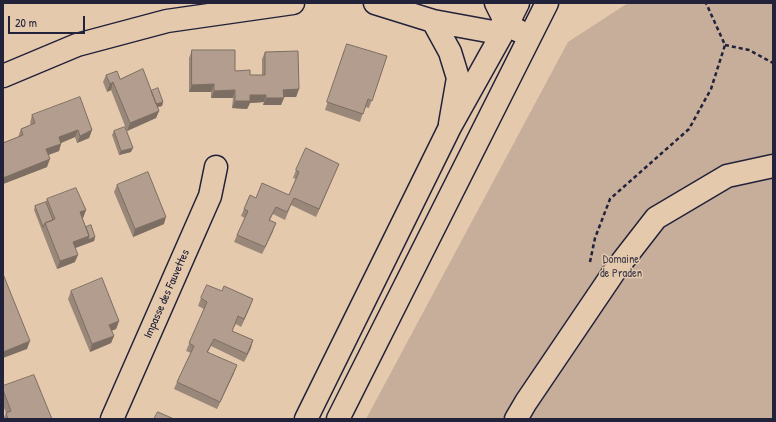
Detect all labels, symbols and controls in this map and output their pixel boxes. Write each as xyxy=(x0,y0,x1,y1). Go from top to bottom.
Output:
scale bar xyxy=(10,8,87,34)
text: 20 m xyxy=(15,14,37,31)
street label: Impasse des Fauvettes xyxy=(141,247,193,341)
park label: Domaine de Praden xyxy=(600,253,642,281)

